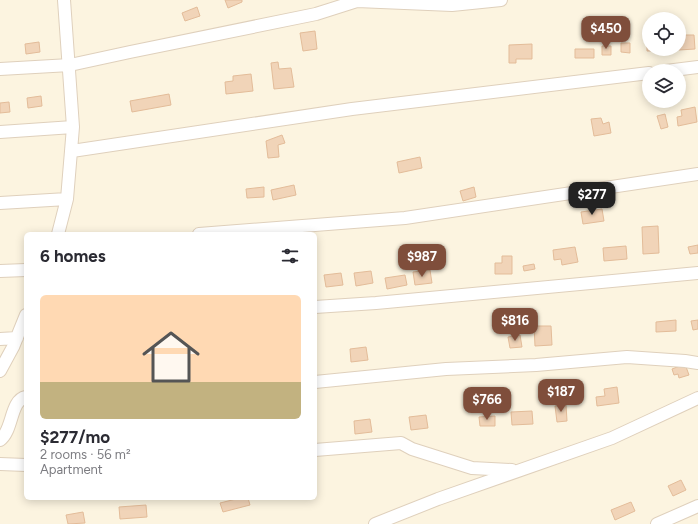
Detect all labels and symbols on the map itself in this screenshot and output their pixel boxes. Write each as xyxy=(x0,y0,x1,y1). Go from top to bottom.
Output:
pin: $450 xyxy=(582,16,630,50)
pin: $277 xyxy=(568,182,616,216)
pin: $987 xyxy=(398,244,446,278)
pin: $816 xyxy=(491,308,539,342)
pin: $187 xyxy=(537,379,585,413)
pin: $766 xyxy=(463,387,511,421)

